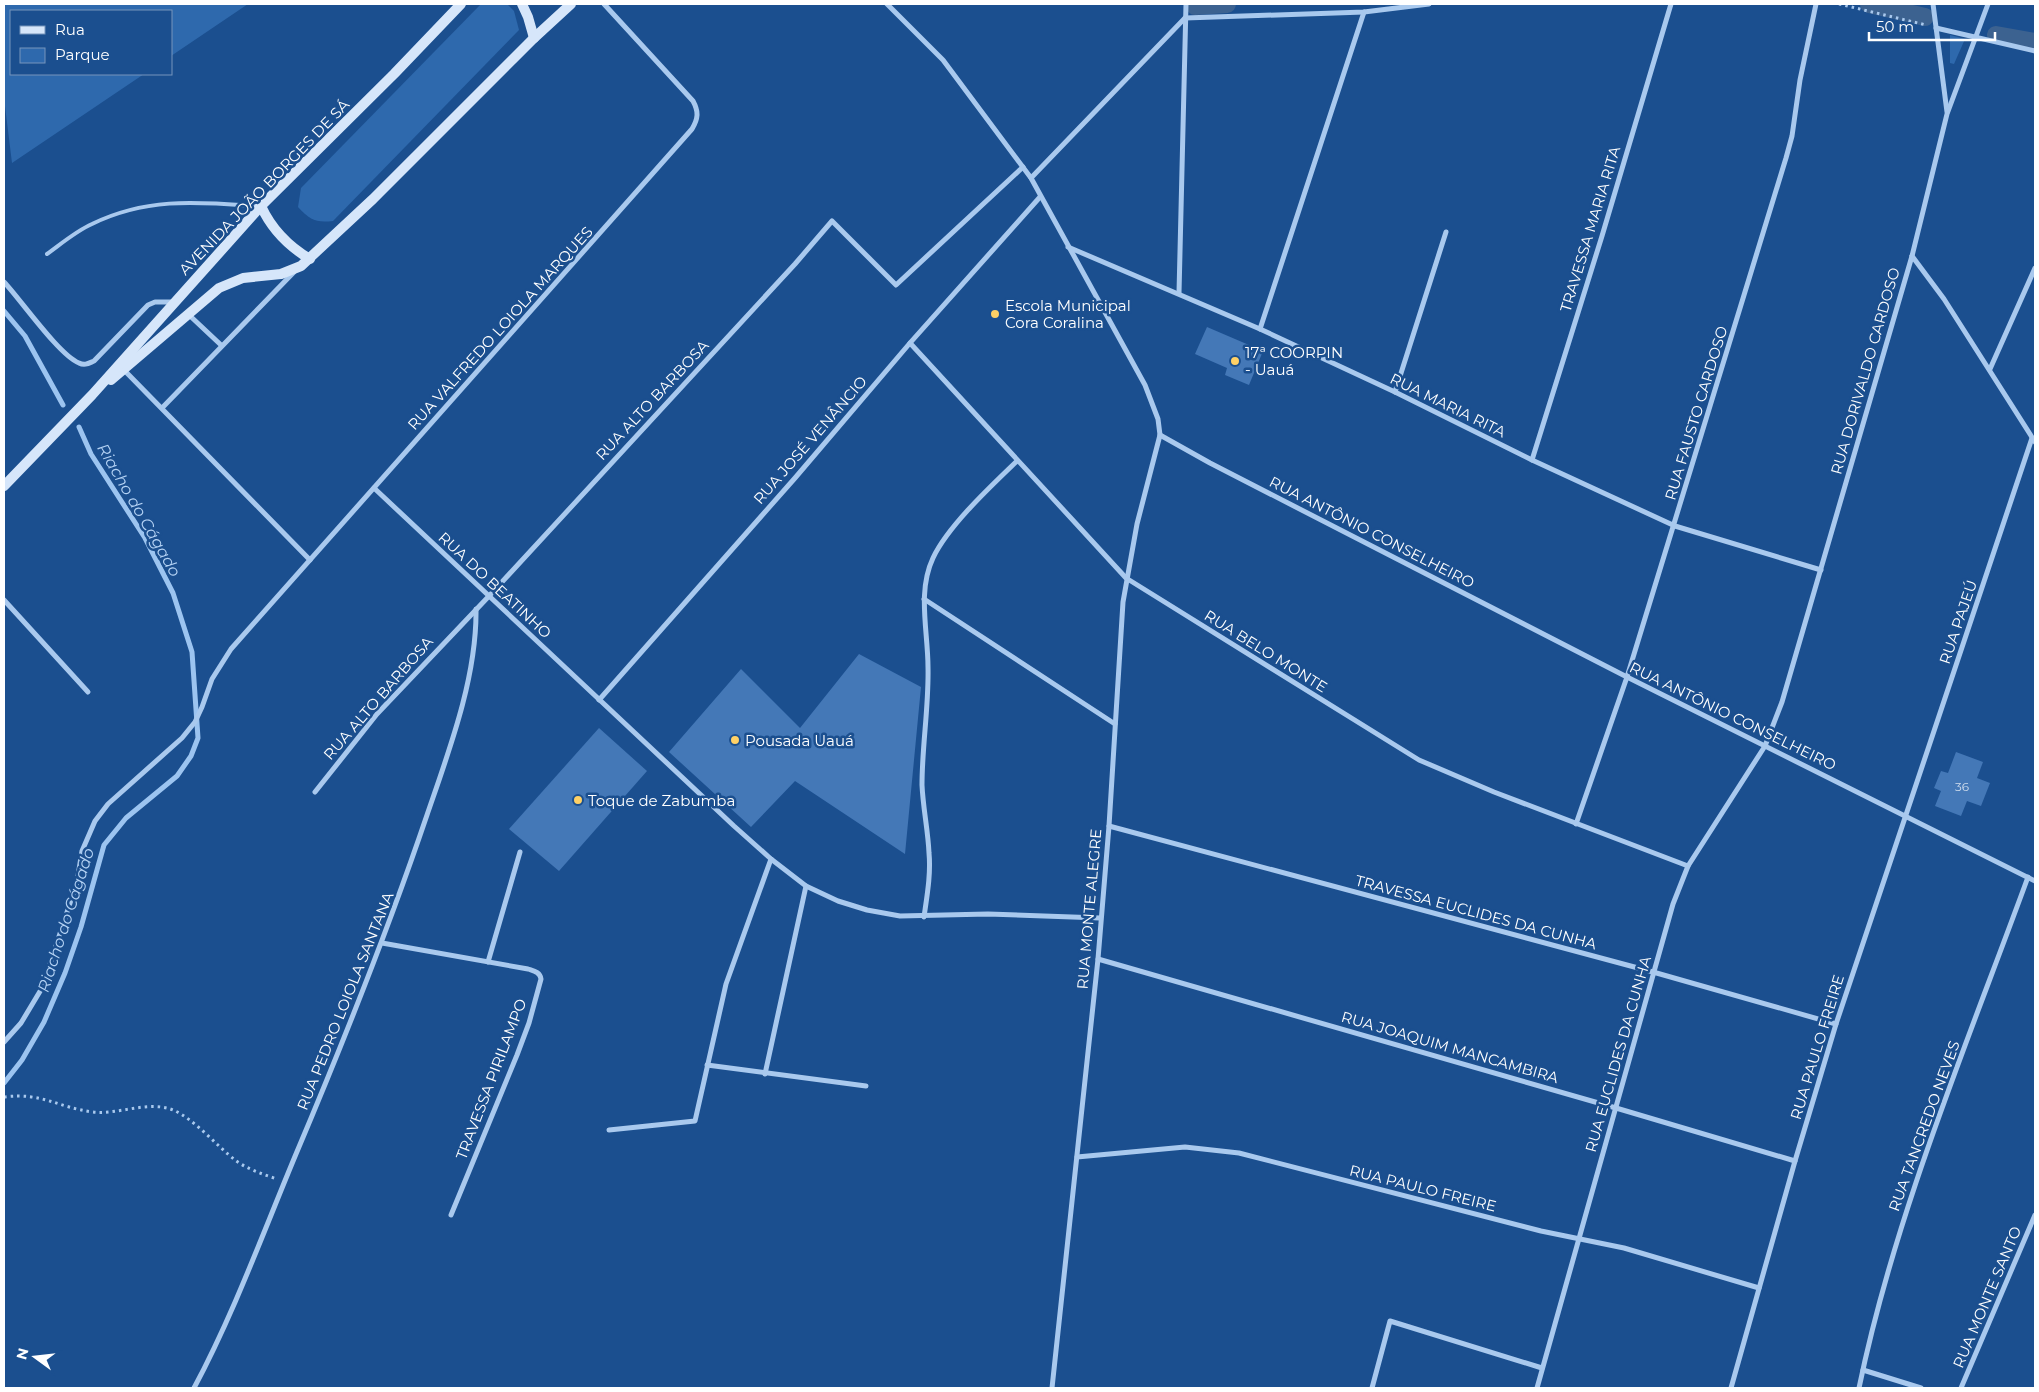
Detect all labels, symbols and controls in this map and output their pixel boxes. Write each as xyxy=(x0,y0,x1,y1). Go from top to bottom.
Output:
legend xyxy=(10,10,172,75)
scale bar xyxy=(1869,10,1995,42)
text: 50 m xyxy=(1876,17,1914,36)
text: Rua xyxy=(55,20,85,39)
text: Parque xyxy=(55,45,110,64)
street label: AVENIDA JOÃO BORGES DE SÁ xyxy=(175,95,353,279)
street label: TRAVESSA MARIA RITA xyxy=(1556,144,1624,314)
street label: RUA VALFREDO LOIOLA MARQUES xyxy=(403,222,597,434)
street label: RUA DORIVALDO CARDOSO xyxy=(1826,265,1904,477)
place label: Escola Municipal Cora Coralina xyxy=(1005,296,1131,332)
marker: Escola Municipal Cora Coralina xyxy=(989,308,1001,320)
street label: RUA FAUSTO CARDOSO xyxy=(1660,323,1732,503)
street label: RUA ALTO BARBOSA xyxy=(591,336,713,464)
place label: 17ª COORPIN - Uauá xyxy=(1245,343,1343,379)
marker: 17ª COORPIN - Uauá xyxy=(1229,355,1241,367)
street label: RUA MARIA RITA xyxy=(1387,369,1509,441)
street label: RUA JOSÉ VENÂNCIO xyxy=(749,372,871,508)
water label: Riacho do Cágado xyxy=(93,440,185,580)
street label: RUA ANTÔNIO CONSELHEIRO xyxy=(1266,472,1478,592)
street label: RUA DO BEATINHO xyxy=(434,528,556,642)
street label: RUA PAJEÚ xyxy=(1935,577,1981,667)
street label: RUA BELO MONTE xyxy=(1201,605,1331,697)
street label: RUA ALTO BARBOSA xyxy=(319,632,437,764)
street label: RUA ANTÔNIO CONSELHEIRO xyxy=(1627,658,1839,774)
place label: Pousada Uauá xyxy=(745,731,854,750)
marker: Pousada Uauá xyxy=(729,734,741,746)
house number: 36 xyxy=(1955,779,1969,794)
place label: Toque de Zabumba xyxy=(588,791,735,810)
marker: Toque de Zabumba xyxy=(572,794,584,806)
street label: RUA MONTE ALEGRE xyxy=(1073,828,1105,990)
water label: Riacho do Cágado xyxy=(34,846,98,994)
street label: TRAVESSA EUCLIDES DA CUNHA xyxy=(1353,871,1599,953)
street label: RUA PEDRO LOIOLA SANTANA xyxy=(292,889,398,1113)
street label: RUA EUCLIDES DA CUNHA xyxy=(1581,953,1655,1154)
street label: RUA PAULO FREIRE xyxy=(1786,972,1848,1122)
street label: TRAVESSA PIRILAMPO xyxy=(452,996,530,1162)
street label: RUA JOAQUIM MANCAMBIRA xyxy=(1339,1007,1561,1087)
street label: RUA TANCREDO NEVES xyxy=(1884,1038,1964,1214)
street label: RUA PAULO FREIRE xyxy=(1348,1161,1498,1215)
street label: RUA MONTE SANTO xyxy=(1949,1223,2025,1371)
north arrow xyxy=(10,1332,60,1382)
text: N xyxy=(12,1346,33,1361)

